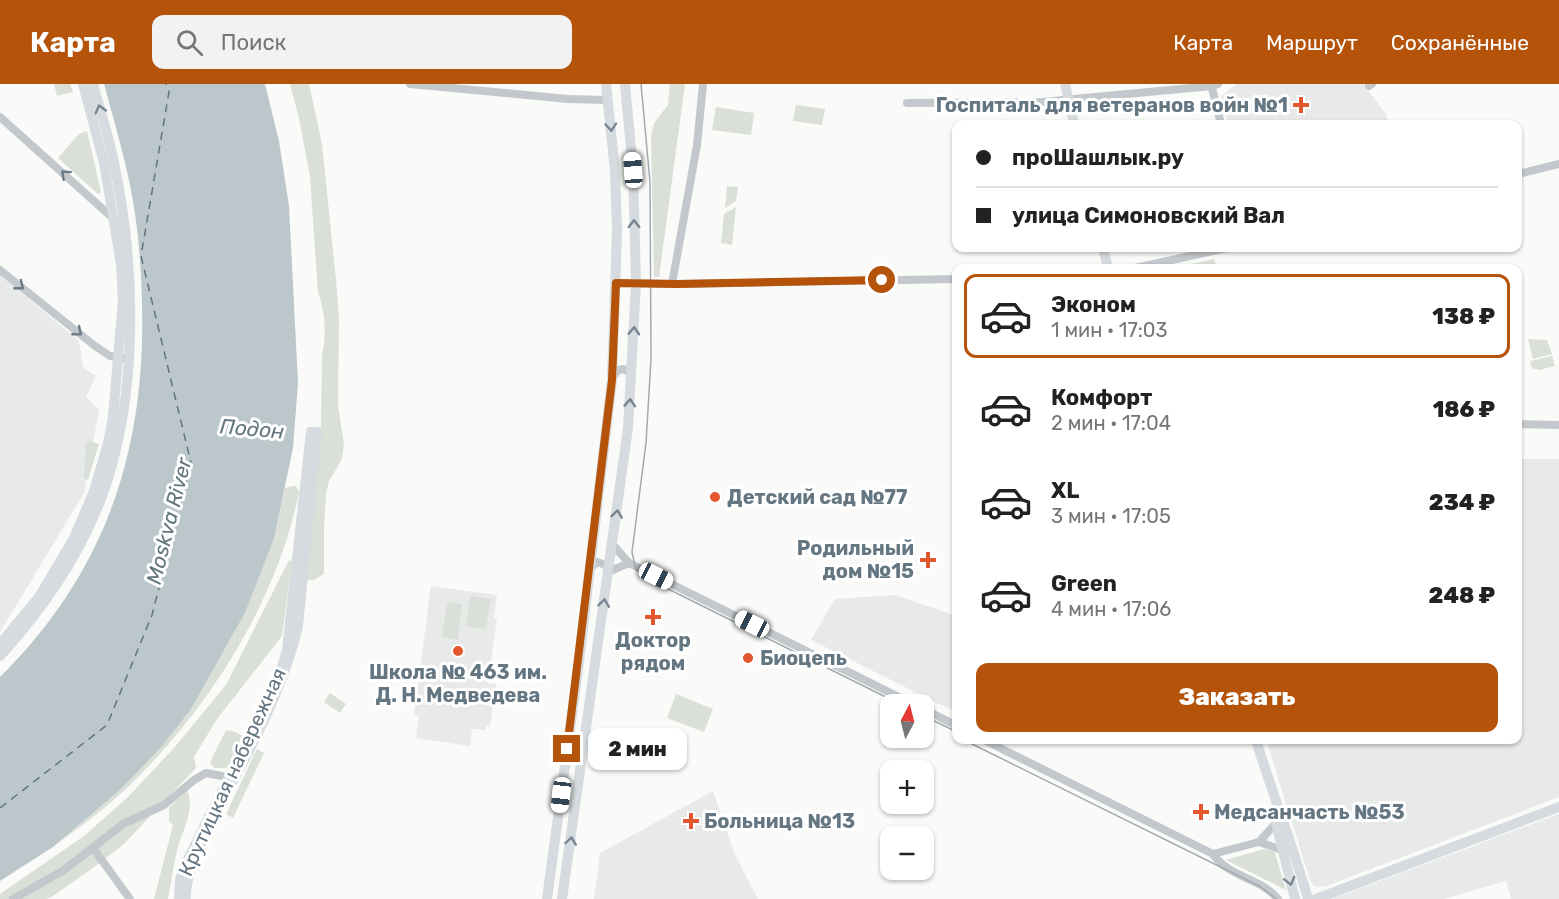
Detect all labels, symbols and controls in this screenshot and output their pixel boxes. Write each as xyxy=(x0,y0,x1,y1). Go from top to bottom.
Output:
search box xyxy=(152,15,572,69)
text: Карта xyxy=(30,26,116,59)
icon: search xyxy=(173,26,206,59)
text: Поиск xyxy=(221,29,286,56)
text: Карта xyxy=(1173,30,1233,55)
text: Маршрут xyxy=(1266,30,1358,55)
text: Сохранённые xyxy=(1391,30,1529,55)
place label: Госпиталь для ветеранов войн №1 xyxy=(936,93,1288,117)
marker: Госпиталь для ветеранов войн №1 xyxy=(1292,96,1310,114)
one-way arrow xyxy=(95,105,107,115)
one-way arrow xyxy=(604,123,617,132)
text: проШашлык.ру xyxy=(1012,144,1184,171)
car xyxy=(623,151,643,189)
one-way arrow xyxy=(62,170,72,181)
text: улица Симоновский Вал xyxy=(1012,202,1285,229)
one-way arrow xyxy=(628,220,641,229)
route start xyxy=(868,266,895,293)
one-way arrow xyxy=(14,279,25,290)
icon: car xyxy=(979,289,1033,343)
text: Эконом xyxy=(1051,291,1136,318)
text: 138 ₽ xyxy=(1432,303,1495,330)
text: 1 мин · 17:03 xyxy=(1051,318,1168,342)
one-way arrow xyxy=(72,325,83,336)
one-way arrow xyxy=(628,326,641,335)
icon: car xyxy=(979,382,1033,436)
text: Комфорт xyxy=(1051,384,1152,411)
text: 186 ₽ xyxy=(1433,396,1495,423)
one-way arrow xyxy=(623,399,636,408)
text: 2 мин · 17:04 xyxy=(1051,411,1171,435)
water label: Подон xyxy=(219,413,285,444)
water label: Moskva River xyxy=(141,454,197,587)
icon: car xyxy=(979,475,1033,529)
text: XL xyxy=(1051,477,1079,504)
place label: Детский сад №77 xyxy=(727,485,907,509)
text: 234 ₽ xyxy=(1429,489,1495,516)
marker: Детский сад №77 xyxy=(708,490,722,504)
text: 3 мин · 17:05 xyxy=(1051,504,1171,528)
one-way arrow xyxy=(610,510,622,519)
place label: Родильный дом №15 xyxy=(797,536,914,583)
marker: Родильный дом №15 xyxy=(919,551,937,569)
car xyxy=(636,560,676,592)
icon: car xyxy=(979,568,1033,622)
text: Green xyxy=(1051,570,1117,597)
text: 248 ₽ xyxy=(1429,582,1495,609)
text: 4 мин · 17:06 xyxy=(1051,597,1171,621)
one-way arrow xyxy=(597,599,610,608)
marker: Доктор рядом xyxy=(644,608,662,626)
car xyxy=(732,608,772,640)
place label: Доктор рядом xyxy=(615,628,691,675)
marker: Школа № 463 им. Д. Н. Медведева xyxy=(451,644,465,658)
place label: Биоцепь xyxy=(760,646,847,670)
marker: Биоцепь xyxy=(741,651,755,665)
place label: Школа № 463 им. Д. Н. Медведева xyxy=(369,660,547,707)
button: Заказать xyxy=(976,663,1498,732)
street label: Крутицкая набережная xyxy=(173,664,291,880)
north arrow xyxy=(880,694,934,748)
map controls xyxy=(880,694,934,880)
callout: 2 мин xyxy=(588,728,687,770)
route end xyxy=(553,735,580,762)
text: 2 мин xyxy=(608,737,667,761)
button: + xyxy=(880,760,934,814)
car xyxy=(550,776,572,814)
place label: Медсанчасть №53 xyxy=(1214,800,1405,824)
marker: Медсанчасть №53 xyxy=(1192,803,1210,821)
place label: Больница №13 xyxy=(704,809,855,833)
marker: Больница №13 xyxy=(682,812,700,830)
button: − xyxy=(880,826,934,880)
one-way arrow xyxy=(564,836,576,846)
one-way arrow xyxy=(1283,876,1296,886)

